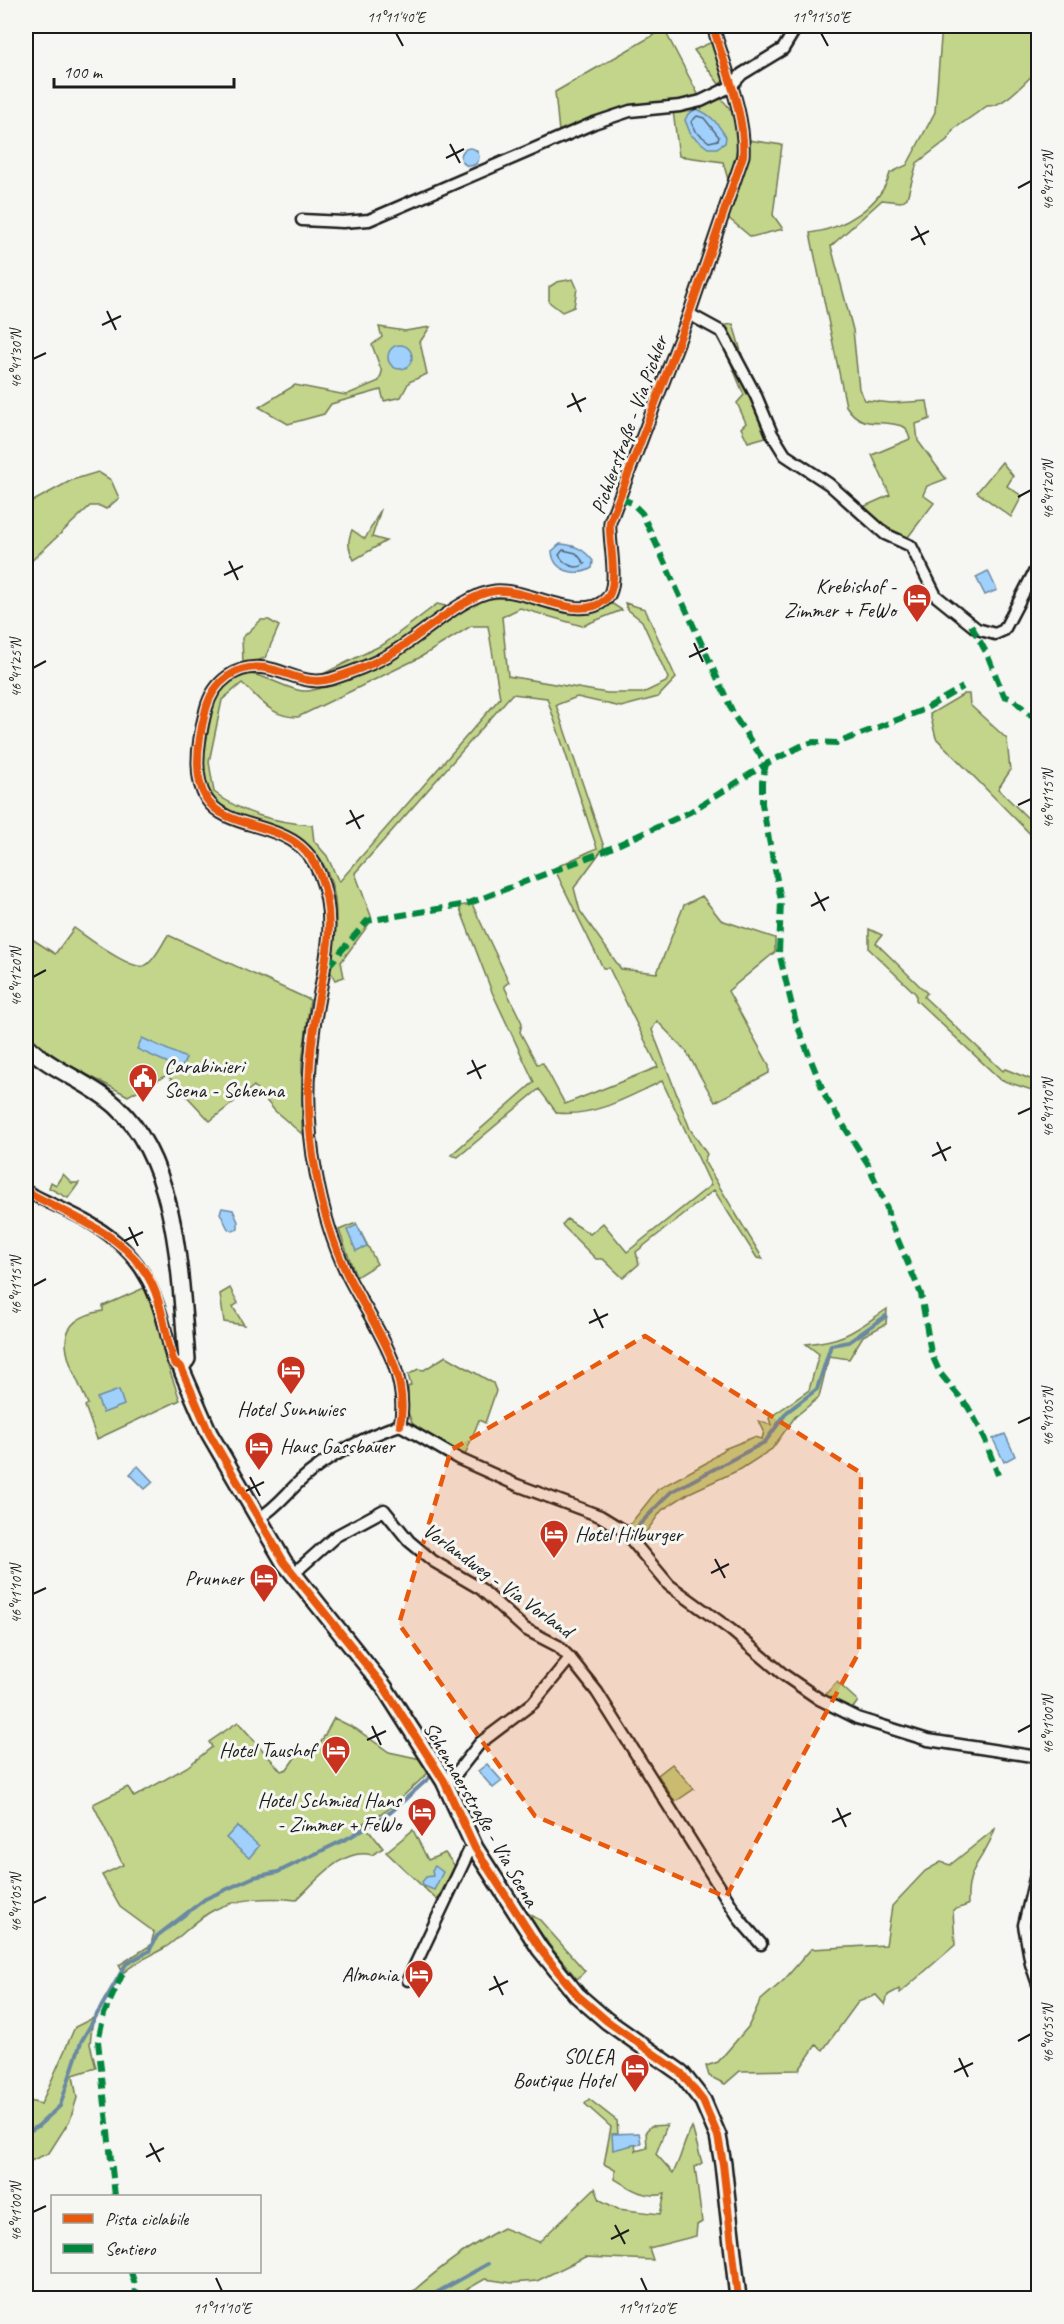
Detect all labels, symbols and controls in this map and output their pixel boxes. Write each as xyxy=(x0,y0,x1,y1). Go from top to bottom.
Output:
text: 11°11'40"E xyxy=(367,8,427,27)
text: 11°11'50"E xyxy=(792,8,852,27)
scale bar xyxy=(54,51,234,89)
text: 100 m xyxy=(63,61,104,83)
text: 46°41'25"N xyxy=(1039,148,1058,211)
text: 46°41'30"N xyxy=(7,326,26,389)
street label: Pichlerstraße - Via Pichler xyxy=(585,330,674,518)
text: 46°41'20"N xyxy=(1039,457,1058,520)
place label: Krebishof - Zimmer + FeWo xyxy=(784,573,899,623)
hotel icon: Krebishof - Zimmer + FeWo xyxy=(901,582,933,624)
text: 46°41'25"N xyxy=(7,635,26,698)
text: 46°41'15"N xyxy=(1039,766,1058,829)
text: 46°41'20"N xyxy=(7,944,26,1007)
place label: Carabinieri Scena - Schenna xyxy=(164,1053,285,1103)
public building icon: Carabinieri Scena - Schenna xyxy=(127,1062,159,1104)
text: 46°41'10"N xyxy=(1039,1075,1058,1138)
text: 46°41'15"N xyxy=(7,1253,26,1316)
hotel icon: Hotel Sunnwies xyxy=(275,1354,307,1396)
text: 46°41'05"N xyxy=(1039,1384,1058,1447)
place label: Hotel Sunnwies xyxy=(237,1396,346,1422)
hotel icon: Haus Gassbauer xyxy=(243,1430,275,1472)
place label: Haus Gassbauer xyxy=(280,1433,396,1459)
street label: Vorlandweg - Via Vorland xyxy=(418,1517,581,1645)
hotel icon: Hotel Hilburger xyxy=(538,1518,570,1560)
place label: Hotel Hilburger xyxy=(575,1521,684,1547)
text: 46°41'10"N xyxy=(7,1561,26,1624)
hotel icon: Prunner xyxy=(248,1562,280,1604)
place label: Prunner xyxy=(185,1565,245,1591)
text: 46°41'00"N xyxy=(1039,1692,1058,1755)
street label: Schennaerstraße - Via Scena xyxy=(417,1717,545,1913)
hotel icon: Hotel Taushof xyxy=(320,1734,352,1776)
place label: Hotel Taushof xyxy=(219,1737,319,1763)
place label: Hotel Schmied Hans - Zimmer + FeWo xyxy=(258,1787,404,1837)
hotel icon: Hotel Schmied Hans - Zimmer + FeWo xyxy=(406,1796,438,1838)
text: 46°41'05"N xyxy=(7,1870,26,1933)
hotel icon: Almonia xyxy=(403,1958,435,2000)
place label: Almonia xyxy=(342,1961,400,1987)
text: 46°40'55"N xyxy=(1039,2001,1058,2064)
place label: SOLEA Boutique Hotel xyxy=(513,2043,617,2093)
hotel icon: SOLEA Boutique Hotel xyxy=(619,2052,651,2094)
text: 46°41'00"N xyxy=(7,2179,26,2242)
legend xyxy=(51,2195,261,2273)
text: Pista ciclabile xyxy=(105,2208,189,2230)
text: Sentiero xyxy=(105,2238,157,2260)
text: 11°11'10"E xyxy=(193,2299,253,2318)
text: 11°11'20"E xyxy=(618,2299,678,2318)

